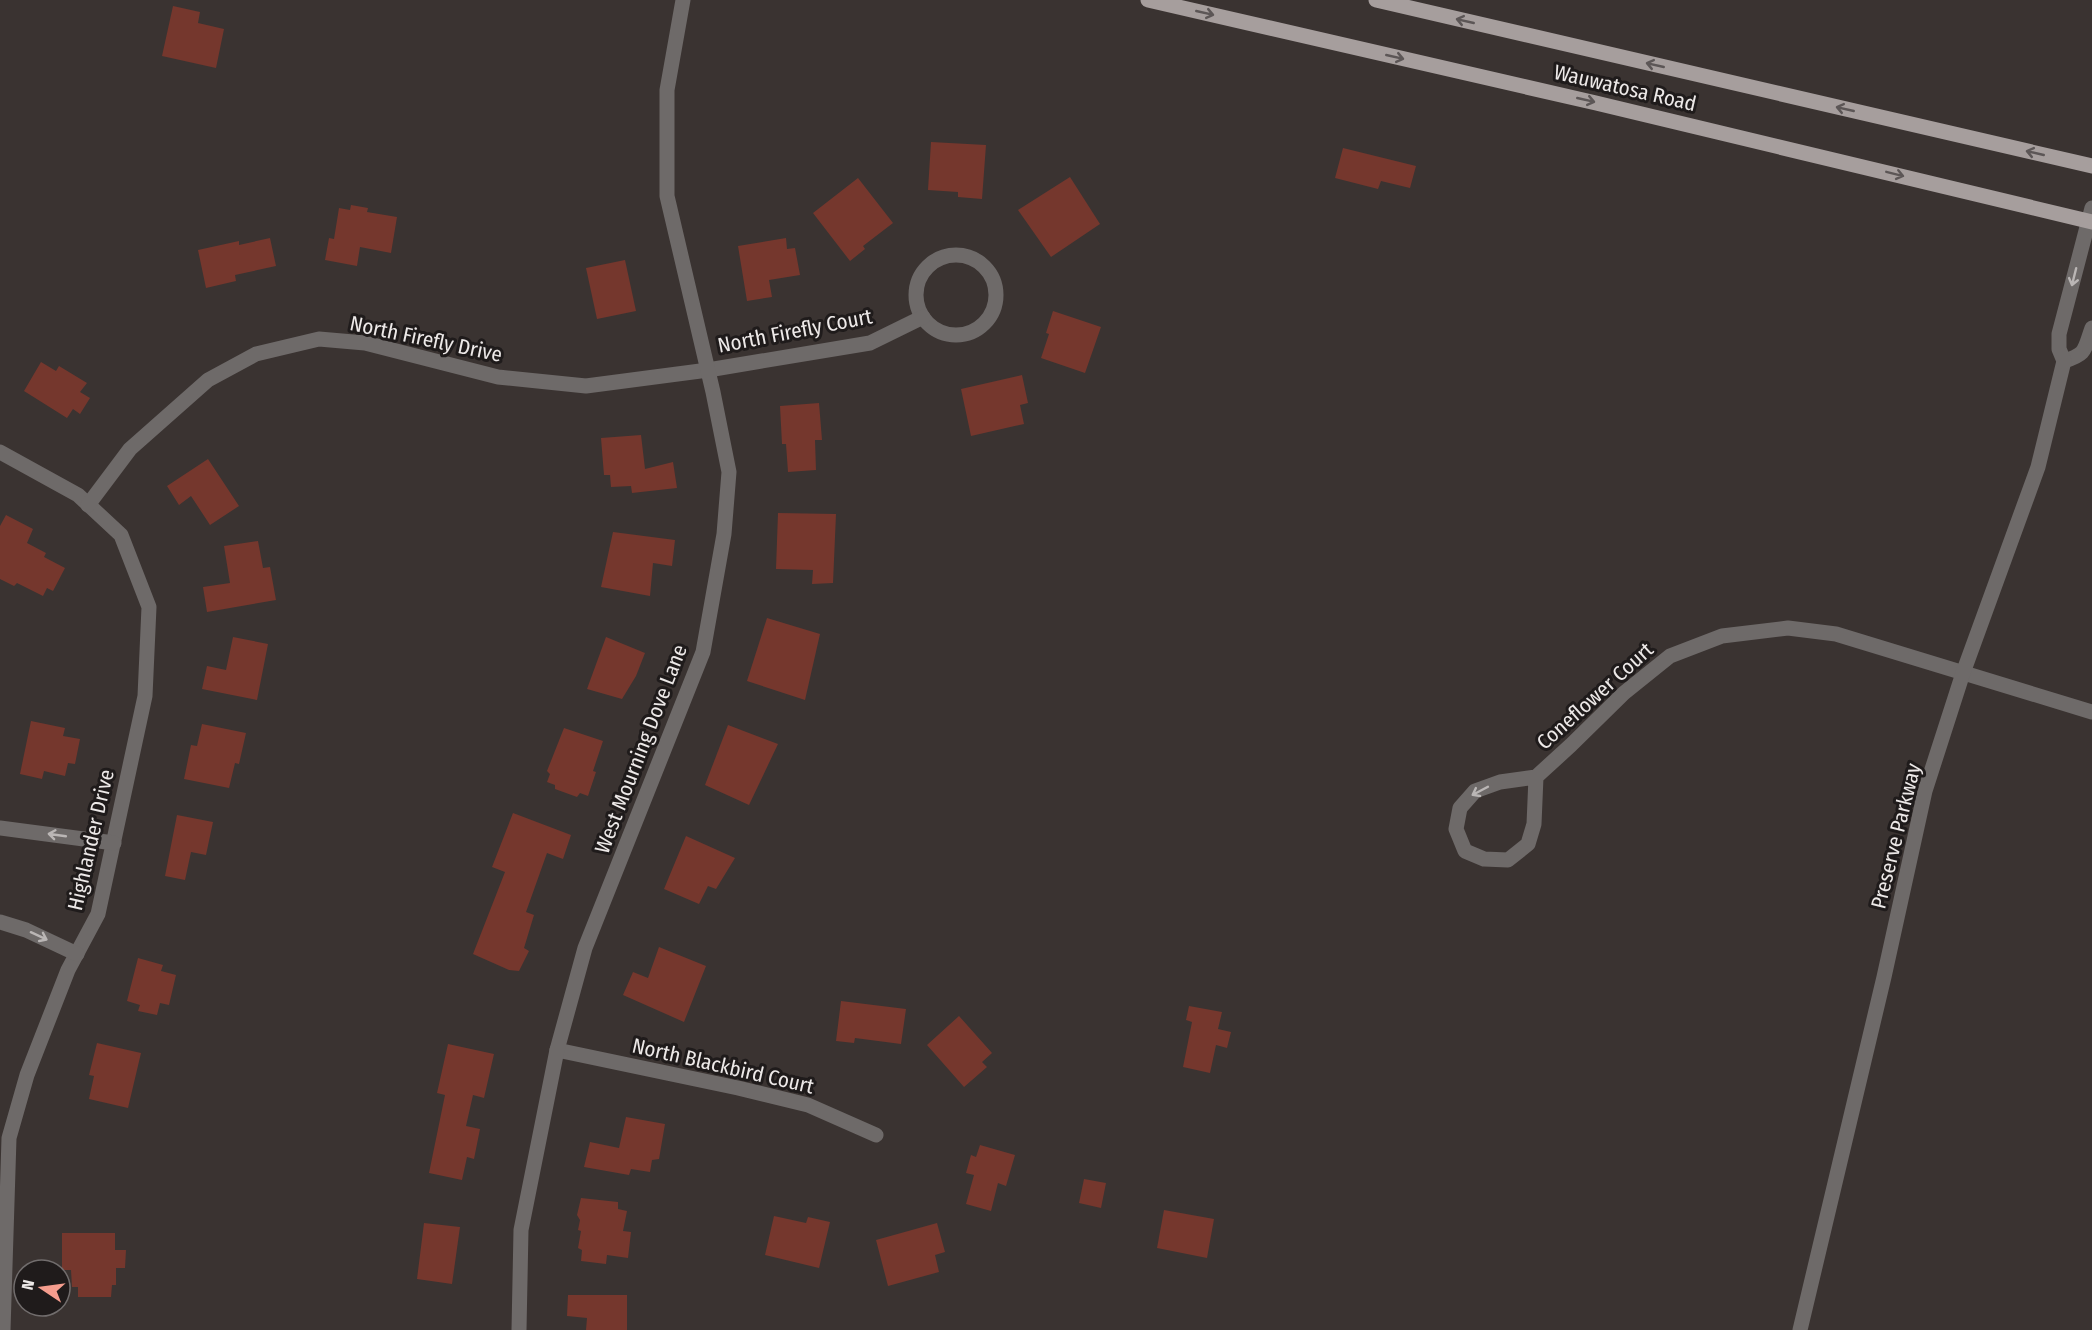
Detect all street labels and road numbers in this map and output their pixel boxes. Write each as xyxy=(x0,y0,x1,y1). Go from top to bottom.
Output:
street label: Wauwatosa Road xyxy=(1551,59,1699,117)
street label: North Firefly Court xyxy=(715,303,875,359)
street label: North Firefly Drive xyxy=(348,310,504,368)
street label: Coneflower Court xyxy=(1531,637,1659,755)
street label: West Mourning Dove Lane xyxy=(589,641,693,857)
street label: Preserve Parkway xyxy=(1865,760,1927,911)
street label: Highlander Drive xyxy=(62,767,120,913)
street label: North Blackbird Court xyxy=(630,1032,817,1100)

